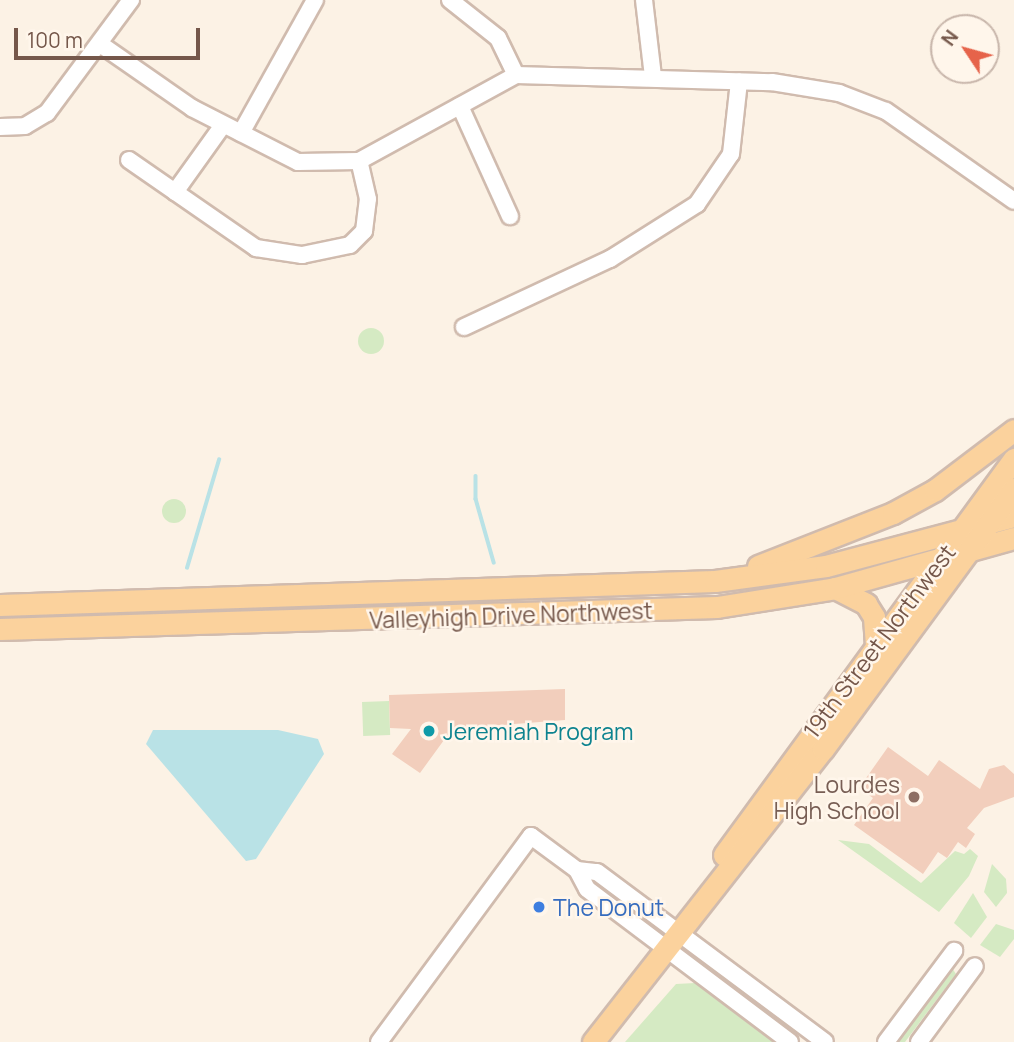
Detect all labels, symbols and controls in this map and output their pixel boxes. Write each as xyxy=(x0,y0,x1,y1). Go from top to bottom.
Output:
scale bar xyxy=(18,14,203,58)
north arrow xyxy=(930,14,1000,84)
text: N xyxy=(935,25,964,51)
text: 100 m xyxy=(27,26,83,54)
street label: 19th Street Northwest xyxy=(797,539,961,743)
street label: Valleyhigh Drive Northwest xyxy=(369,596,653,634)
place label: Jeremiah Program xyxy=(443,717,633,745)
marker: Jeremiah Program xyxy=(421,723,437,739)
place label: Lourdes High School xyxy=(774,770,900,824)
marker: Lourdes High School xyxy=(906,789,922,805)
place label: The Donut xyxy=(553,893,664,921)
marker: The Donut xyxy=(531,899,547,915)

